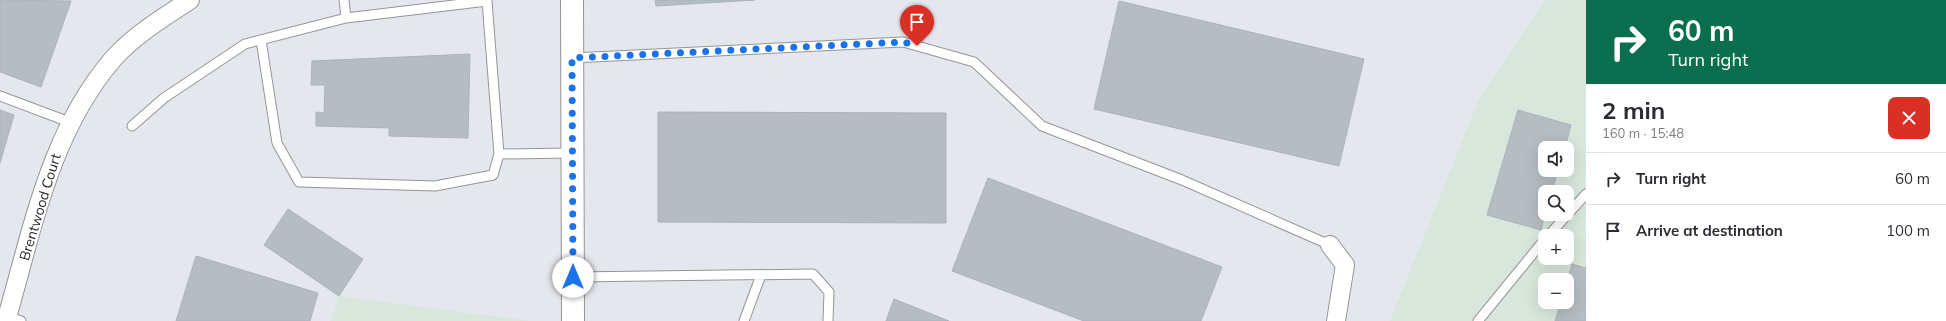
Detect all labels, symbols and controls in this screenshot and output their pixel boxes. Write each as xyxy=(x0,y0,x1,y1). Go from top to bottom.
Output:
pin xyxy=(900,5,934,46)
icon: arrive xyxy=(906,11,928,33)
text: 60 m xyxy=(1668,13,1734,48)
icon: right xyxy=(1602,16,1654,68)
text: Turn right xyxy=(1668,48,1748,71)
text: 2 min xyxy=(1602,95,1665,125)
button: close xyxy=(1888,97,1930,139)
text: 160 m · 15:48 xyxy=(1602,125,1684,141)
map controls xyxy=(1538,141,1574,309)
button: sound xyxy=(1538,141,1574,177)
street label: Brentwood Court xyxy=(15,151,65,263)
icon: right xyxy=(1602,168,1624,190)
text: Turn right xyxy=(1636,169,1706,188)
text: 60 m xyxy=(1895,169,1930,188)
button: search xyxy=(1538,185,1574,221)
icon: arrive xyxy=(1602,220,1624,242)
text: Arrive at destination xyxy=(1636,221,1783,240)
text: 100 m xyxy=(1886,221,1930,240)
button: + xyxy=(1538,229,1574,265)
position arrow xyxy=(552,256,594,298)
button: − xyxy=(1538,273,1574,309)

